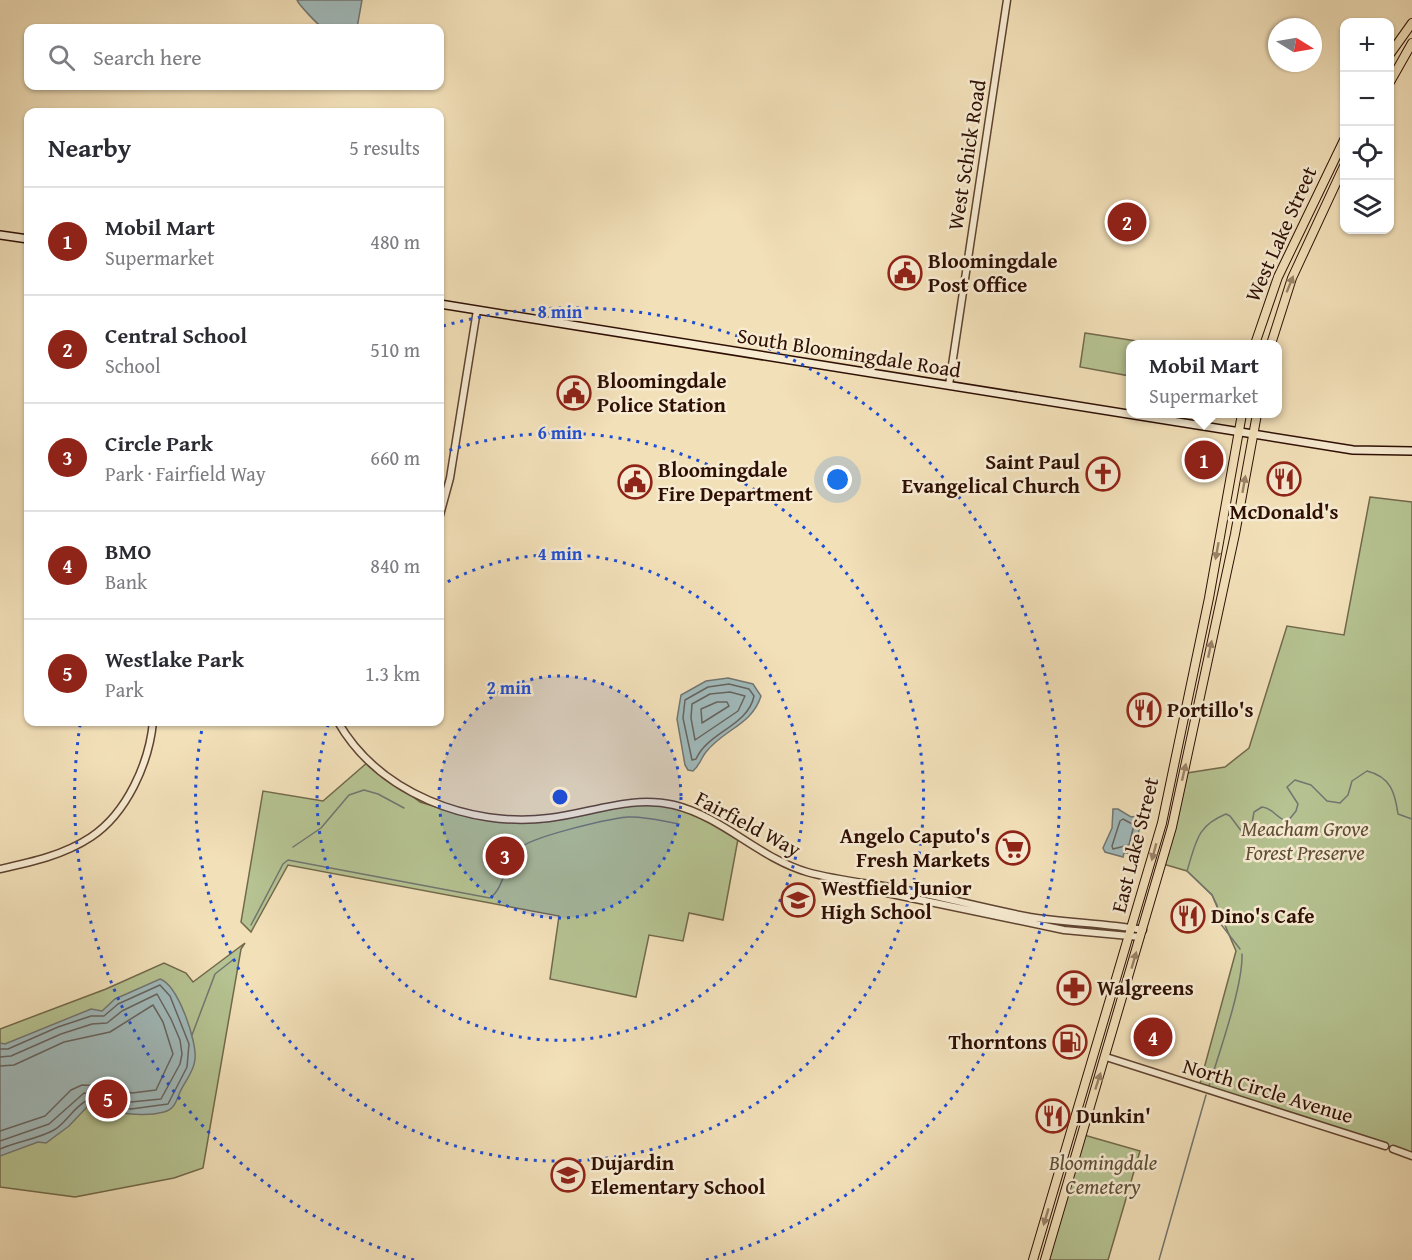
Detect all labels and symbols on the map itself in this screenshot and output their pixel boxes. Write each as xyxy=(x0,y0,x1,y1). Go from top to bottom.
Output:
north arrow xyxy=(1268,18,1322,72)
street label: West Schick Road xyxy=(939,76,994,233)
street label: West Lake Street xyxy=(1237,161,1324,306)
pin: 2 xyxy=(1108,200,1146,244)
place label: Bloomingdale Post Office xyxy=(928,245,1057,300)
public building icon: Bloomingdale Post Office xyxy=(887,255,923,291)
one-way arrow xyxy=(1285,274,1295,292)
text: 8 min xyxy=(538,298,583,325)
street label: South Bloomingdale Road xyxy=(735,320,964,386)
place label: Bloomingdale Police Station xyxy=(597,365,726,420)
public building icon: Bloomingdale Police Station xyxy=(556,375,592,411)
text: 6 min xyxy=(538,419,583,446)
pin: 1 xyxy=(1184,438,1224,482)
place label: Saint Paul Evangelical Church xyxy=(902,446,1081,501)
place label: Bloomingdale Fire Department xyxy=(658,454,813,509)
church icon: Saint Paul Evangelical Church xyxy=(1085,456,1121,492)
restaurant icon: McDonald's xyxy=(1266,461,1302,497)
public building icon: Bloomingdale Fire Department xyxy=(617,464,653,500)
your location xyxy=(823,465,852,494)
one-way arrow xyxy=(1240,474,1249,493)
place label: McDonald's xyxy=(1229,496,1339,527)
text: 4 min xyxy=(538,540,583,567)
one-way arrow xyxy=(1212,541,1221,560)
one-way arrow xyxy=(1206,639,1215,658)
text: 2 min xyxy=(487,674,532,701)
restaurant icon: Portillo's xyxy=(1126,692,1162,728)
place label: Portillo's xyxy=(1167,694,1254,725)
one-way arrow xyxy=(1180,763,1190,781)
street label: East Lake Street xyxy=(1103,773,1167,916)
street label: Fairfield Way xyxy=(690,783,807,865)
centre of rings xyxy=(550,787,570,807)
park label: Meacham Grove Forest Preserve xyxy=(1241,813,1369,868)
place label: Angelo Caputo's Fresh Markets xyxy=(840,820,990,875)
supermarket icon: Angelo Caputo's Fresh Markets xyxy=(995,830,1031,866)
pin: 3 xyxy=(486,834,524,878)
one-way arrow xyxy=(1149,843,1158,861)
place label: Westfield Junior High School xyxy=(821,872,972,927)
school or university icon: Westfield Junior High School xyxy=(780,882,816,918)
restaurant icon: Dino's Cafe xyxy=(1170,898,1206,934)
place label: Dino's Cafe xyxy=(1211,900,1315,931)
one-way arrow xyxy=(1130,951,1139,969)
pharmacy icon: Walgreens xyxy=(1056,970,1092,1006)
place label: Walgreens xyxy=(1097,972,1194,1003)
pin: 4 xyxy=(1134,1014,1172,1060)
fuel station icon: Thorntons xyxy=(1052,1024,1088,1060)
place label: Thorntons xyxy=(948,1026,1047,1057)
street label: North Circle Avenue xyxy=(1179,1050,1357,1131)
one-way arrow xyxy=(1094,1072,1104,1090)
pin: 5 xyxy=(88,1076,128,1122)
restaurant icon: Dunkin' xyxy=(1035,1098,1071,1134)
place label: Dunkin' xyxy=(1076,1100,1151,1131)
place label: Dujardin Elementary School xyxy=(591,1147,766,1202)
park label: Bloomingdale Cemetery xyxy=(1048,1147,1157,1202)
school or university icon: Dujardin Elementary School xyxy=(550,1157,586,1193)
one-way arrow xyxy=(1041,1208,1050,1226)

